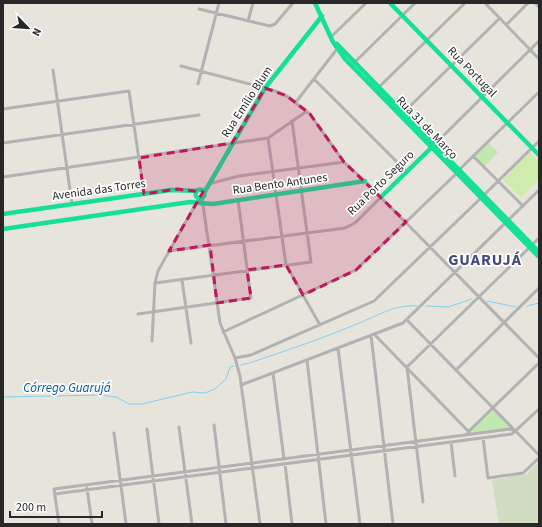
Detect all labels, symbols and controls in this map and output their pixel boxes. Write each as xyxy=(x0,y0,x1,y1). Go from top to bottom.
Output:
north arrow xyxy=(8,8,48,48)
text: N xyxy=(28,26,45,39)
street label: Rua Portugal xyxy=(443,43,501,101)
street label: Rua Emílio Blum xyxy=(217,63,277,141)
street label: Rua 31 de Março xyxy=(393,93,461,163)
street label: Rua Porto Seguro xyxy=(344,147,418,219)
street label: Rua Bento Antunes xyxy=(232,169,328,199)
street label: Avenida das Torres xyxy=(51,175,147,205)
district label: GUARUJÁ xyxy=(448,249,522,271)
water label: Córrego Guarujá xyxy=(23,379,111,397)
scale bar xyxy=(10,493,102,519)
text: 200 m xyxy=(16,499,46,516)

